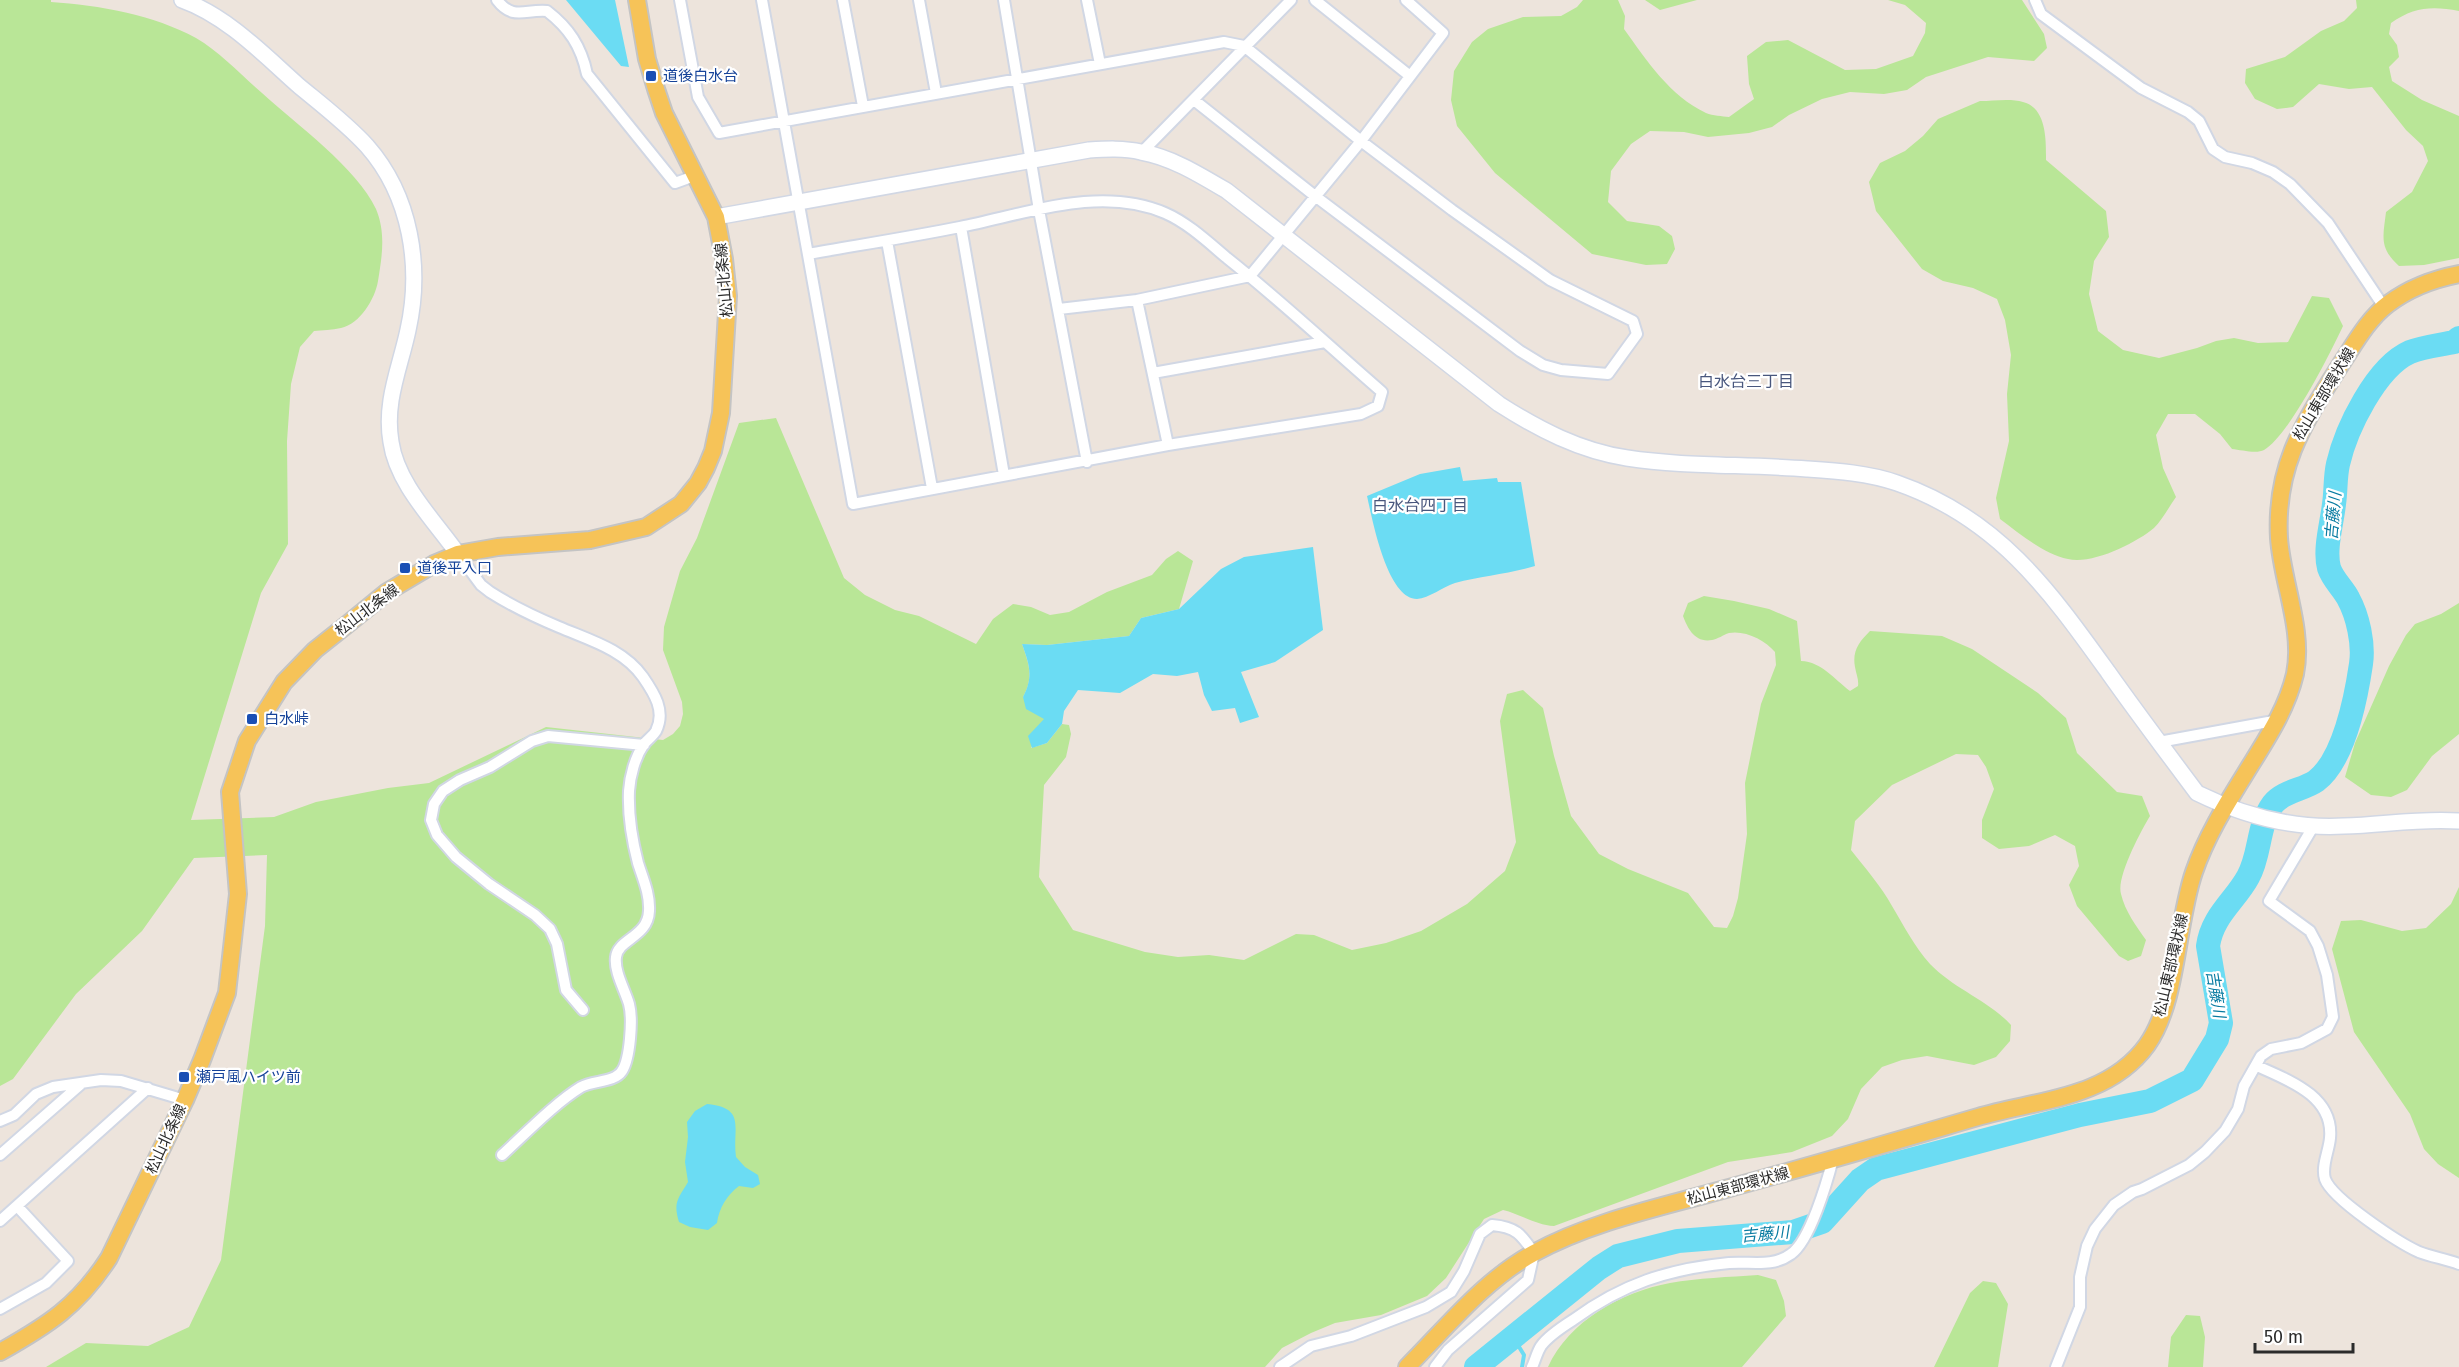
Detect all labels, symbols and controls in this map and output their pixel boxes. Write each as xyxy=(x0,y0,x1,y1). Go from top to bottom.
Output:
place label: 道後白水台 xyxy=(663,67,738,85)
marker: 道後白水台 xyxy=(644,69,658,83)
street label: 松山北条線 xyxy=(712,242,736,318)
street label: 松山東部環状線 xyxy=(2289,344,2359,444)
district label: 白水台三丁目 xyxy=(1698,372,1794,391)
water label: 吉藤川 xyxy=(2321,489,2345,541)
district label: 白水台四丁目 xyxy=(1372,496,1468,515)
place label: 道後平入口 xyxy=(417,559,492,577)
marker: 道後平入口 xyxy=(398,561,412,575)
street label: 松山北条線 xyxy=(332,580,402,640)
place label: 白水峠 xyxy=(264,710,309,728)
marker: 白水峠 xyxy=(245,712,259,726)
street label: 松山東部環状線 xyxy=(2150,912,2192,1018)
water label: 吉藤川 xyxy=(2203,969,2229,1021)
place label: 瀬戸風ハイツ前 xyxy=(196,1068,301,1086)
marker: 瀬戸風ハイツ前 xyxy=(177,1070,191,1084)
street label: 松山北条線 xyxy=(142,1101,190,1177)
street label: 松山東部環状線 xyxy=(1685,1164,1791,1208)
water label: 吉藤川 xyxy=(1740,1222,1792,1246)
scale bar xyxy=(2255,1316,2352,1354)
text: 50 m xyxy=(2264,1326,2303,1348)

